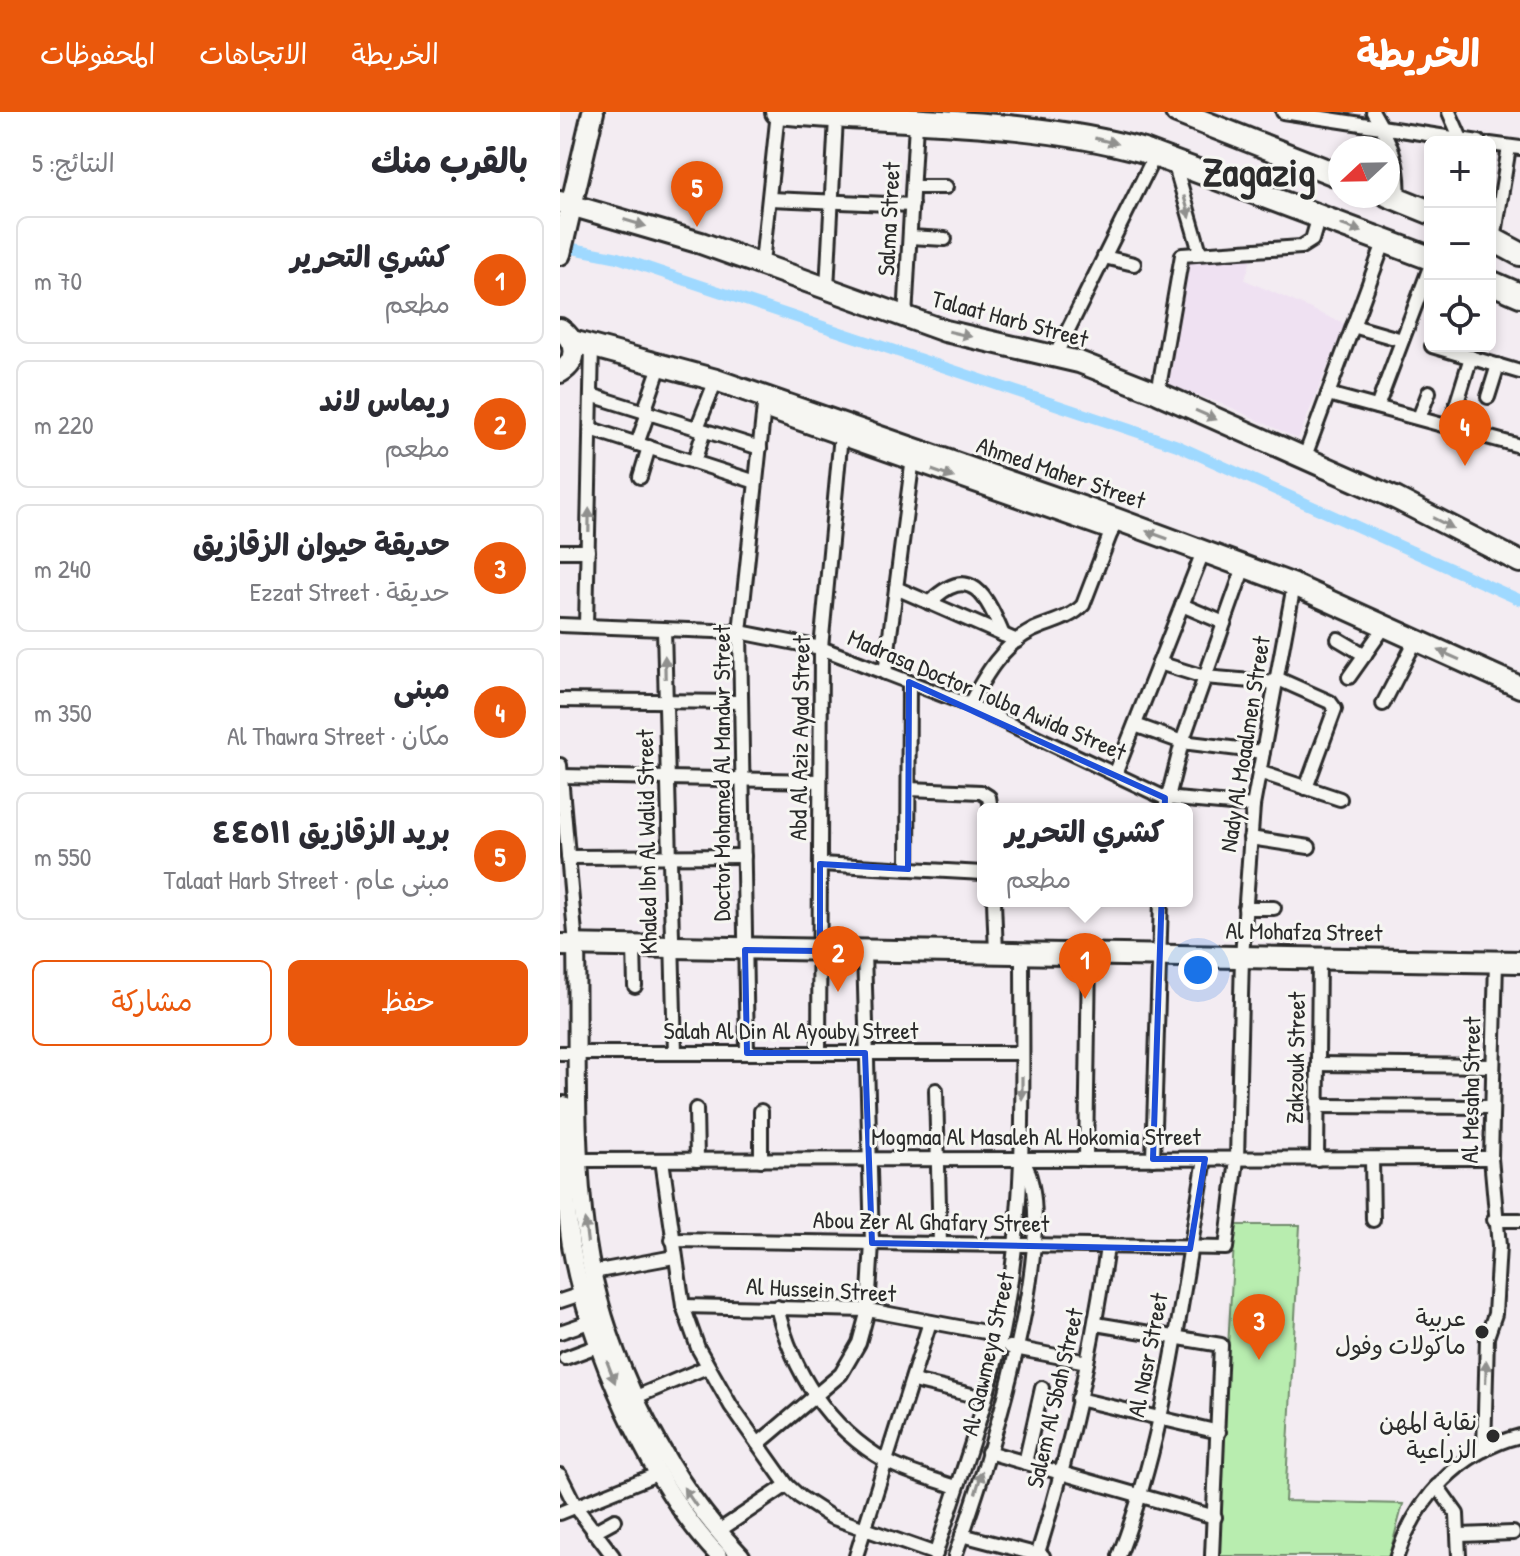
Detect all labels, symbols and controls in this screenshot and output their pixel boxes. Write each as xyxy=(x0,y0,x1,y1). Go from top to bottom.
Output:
text: الخريطة xyxy=(1356,27,1480,79)
text: المحفوظات xyxy=(40,35,155,73)
text: الاتجاهات xyxy=(199,35,307,73)
text: الخريطة xyxy=(351,35,439,73)
one-way arrow xyxy=(1093,135,1118,148)
north arrow xyxy=(1328,136,1400,208)
map controls xyxy=(1424,136,1496,352)
button: + xyxy=(1424,136,1496,208)
text: بالقرب منك xyxy=(371,138,528,184)
district label: Zagazig xyxy=(1202,144,1316,200)
text: النتائج: 5 xyxy=(32,145,115,180)
street label: Salma Street xyxy=(869,160,907,277)
pin: 5 xyxy=(671,161,723,227)
one-way arrow xyxy=(1181,196,1194,220)
button: − xyxy=(1424,208,1496,280)
one-way arrow xyxy=(624,217,648,230)
one-way arrow xyxy=(1339,222,1363,234)
text: كشري التحرير xyxy=(291,236,450,276)
text: 70 m xyxy=(34,263,82,298)
text: 1 xyxy=(495,263,505,298)
button: locate xyxy=(1424,280,1496,352)
street label: Talaat Harb Street xyxy=(928,282,1093,354)
text: مطعم xyxy=(384,286,450,321)
one-way arrow xyxy=(948,328,973,341)
text: ريماس لاند xyxy=(319,380,450,420)
pin: 4 xyxy=(1439,400,1491,466)
text: 220 m xyxy=(34,407,94,442)
text: 2 xyxy=(494,407,506,442)
one-way arrow xyxy=(1195,408,1218,421)
street label: Ahmed Maher Street xyxy=(973,428,1151,516)
text: مطعم xyxy=(384,430,450,465)
one-way arrow xyxy=(931,468,955,480)
one-way arrow xyxy=(582,507,595,532)
one-way arrow xyxy=(1432,515,1454,529)
text: حديقة حيوان الزقازيق xyxy=(193,524,450,564)
one-way arrow xyxy=(1145,528,1169,540)
text: 240 m xyxy=(34,551,91,586)
text: 3 xyxy=(494,551,506,586)
text: حديقة · Ezzat Street xyxy=(250,574,450,609)
street label: Madrasa Doctor Tolba Awida Street xyxy=(843,621,1132,768)
street label: Doctor Mohamed Al Mandwr Street xyxy=(705,624,737,921)
street label: Nady Al Moaalmen Street xyxy=(1211,633,1277,854)
street label: Abd Al Aziz Ayad Street xyxy=(781,634,817,841)
one-way arrow xyxy=(1437,648,1461,662)
one-way arrow xyxy=(659,654,671,679)
text: مبنى xyxy=(393,668,450,708)
text: 350 m xyxy=(34,695,92,730)
text: 4 xyxy=(495,695,505,730)
text: مكان · Al Thawra Street xyxy=(227,718,450,753)
street label: Khaled Ibn Al Walid Street xyxy=(628,728,664,955)
popup xyxy=(977,803,1193,907)
text: كشري التحرير xyxy=(1005,811,1165,851)
text: بريد الزقازيق ٤٤٥١١ xyxy=(212,812,450,852)
text: 550 m xyxy=(34,839,91,874)
text: 5 xyxy=(495,839,506,874)
text: مطعم xyxy=(1005,861,1071,896)
text: مبنى عام · Talaat Harb Street xyxy=(164,862,450,897)
street label: Al Mohafza Street xyxy=(1225,914,1383,948)
pin: 2 xyxy=(812,926,864,992)
pin: 1 xyxy=(1059,933,1111,999)
your location xyxy=(1178,950,1218,990)
button: مشاركة xyxy=(32,960,272,1046)
button: حفظ xyxy=(288,960,528,1046)
street label: Zakzouk Street xyxy=(1278,991,1312,1124)
street label: Salah Al Din Al Ayouby Street xyxy=(664,1014,919,1046)
street label: Al Mesaha Street xyxy=(1453,1015,1487,1164)
one-way arrow xyxy=(1016,1076,1028,1101)
street label: Mogmaa Al Masaleh Al Hokomia Street xyxy=(871,1120,1201,1152)
street label: Abou Zer Al Ghafary Street xyxy=(813,1203,1050,1239)
one-way arrow xyxy=(579,1218,592,1243)
street label: Al Qawmeya Street xyxy=(953,1268,1022,1439)
street label: Al Hussein Street xyxy=(745,1269,898,1309)
street label: Al Nasr Street xyxy=(1119,1289,1175,1420)
pin: 3 xyxy=(1233,1294,1285,1360)
place label: عربية ماكولات وفول xyxy=(1335,1301,1466,1362)
street label: Salem Al Sbah Street xyxy=(1018,1304,1090,1491)
marker: عربية ماكولات وفول xyxy=(1473,1323,1491,1341)
one-way arrow xyxy=(1480,1359,1492,1384)
one-way arrow xyxy=(605,1361,618,1385)
place label: نقابة المهن الزراعية xyxy=(1379,1405,1477,1465)
marker: نقابة المهن الزراعية xyxy=(1484,1427,1502,1445)
one-way arrow xyxy=(973,1469,985,1493)
one-way arrow xyxy=(683,1486,698,1507)

